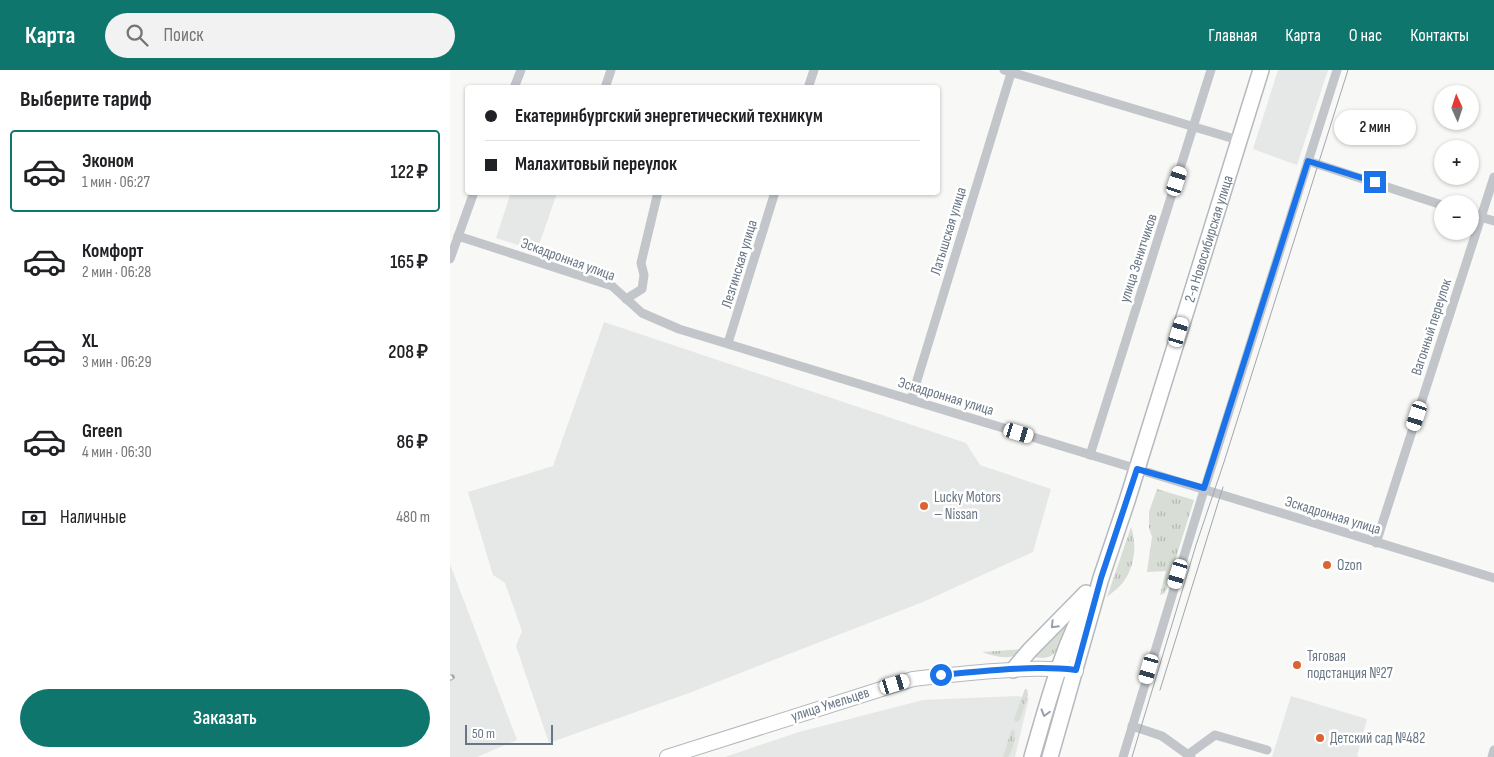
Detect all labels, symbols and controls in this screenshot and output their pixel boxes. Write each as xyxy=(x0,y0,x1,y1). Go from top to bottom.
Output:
search box xyxy=(105,13,455,58)
text: Карта xyxy=(25,21,75,50)
icon: search xyxy=(123,21,151,49)
text: Поиск xyxy=(163,24,204,47)
text: Главная xyxy=(1208,25,1257,46)
text: Карта xyxy=(1285,25,1321,46)
text: О нас xyxy=(1349,25,1382,46)
text: Контакты xyxy=(1410,25,1469,46)
north arrow xyxy=(1434,85,1479,130)
map controls xyxy=(1434,85,1479,240)
text: Выберите тариф xyxy=(20,86,152,113)
text: Екатеринбургский энергетический техникум xyxy=(515,105,823,128)
callout: 2 мин xyxy=(1334,109,1416,144)
text: 2 мин xyxy=(1359,118,1391,137)
button: + xyxy=(1434,140,1479,185)
icon: car xyxy=(22,149,67,194)
text: Эконом xyxy=(82,150,134,173)
text: Малахитовый переулок xyxy=(515,153,677,176)
text: 122 ₽ xyxy=(390,161,428,184)
car xyxy=(1165,164,1188,198)
route end xyxy=(1364,171,1386,193)
text: 1 мин · 06:27 xyxy=(82,173,150,192)
street label: 2-я Новосибирская улица xyxy=(1180,173,1238,305)
street label: Латышская улица xyxy=(926,185,971,277)
button: − xyxy=(1434,195,1479,240)
street label: улица Зенитчиков xyxy=(1115,211,1162,305)
street label: Лезгинская улица xyxy=(717,218,762,311)
street label: Эскадронная улица xyxy=(518,234,618,285)
icon: car xyxy=(22,239,67,284)
text: Комфорт xyxy=(82,240,144,263)
text: 165 ₽ xyxy=(390,251,428,274)
text: 2 мин · 06:28 xyxy=(82,263,151,282)
street label: Вагонный переулок xyxy=(1407,276,1456,378)
car xyxy=(1167,315,1190,349)
icon: car xyxy=(22,329,67,374)
text: XL xyxy=(82,330,98,353)
text: 208 ₽ xyxy=(388,341,428,364)
text: 3 мин · 06:29 xyxy=(82,353,152,372)
street label: Эскадронная улица xyxy=(896,373,996,420)
car xyxy=(1405,399,1428,433)
icon: car xyxy=(22,419,67,464)
text: Green xyxy=(82,420,122,443)
car xyxy=(1002,421,1035,445)
text: 86 ₽ xyxy=(397,431,428,454)
text: 4 мин · 06:30 xyxy=(82,443,152,462)
place label: Lucky Motors – Nissan xyxy=(934,488,1001,524)
street label: Эскадронная улица xyxy=(1283,492,1383,539)
marker: Lucky Motors – Nissan xyxy=(918,500,930,512)
icon: cash xyxy=(20,504,48,532)
text: Наличные xyxy=(60,506,126,529)
text: 480 m xyxy=(396,508,430,527)
place label: Ozon xyxy=(1337,556,1362,575)
car xyxy=(1166,557,1189,591)
marker: Ozon xyxy=(1321,559,1333,571)
one-way arrow xyxy=(1051,619,1060,628)
place label: Тяговая подстанция №27 xyxy=(1307,647,1393,683)
car xyxy=(1137,653,1160,685)
marker: Тяговая подстанция №27 xyxy=(1291,659,1303,671)
route start xyxy=(930,664,952,686)
car xyxy=(878,672,911,696)
street label: улица Умельцев xyxy=(789,683,872,726)
button: Заказать xyxy=(20,689,430,747)
one-way arrow xyxy=(1041,708,1051,716)
scale bar xyxy=(465,722,552,745)
text: 50 m xyxy=(472,725,495,742)
place label: Детский сад №482 xyxy=(1330,729,1425,748)
marker: Детский сад №482 xyxy=(1314,732,1326,744)

